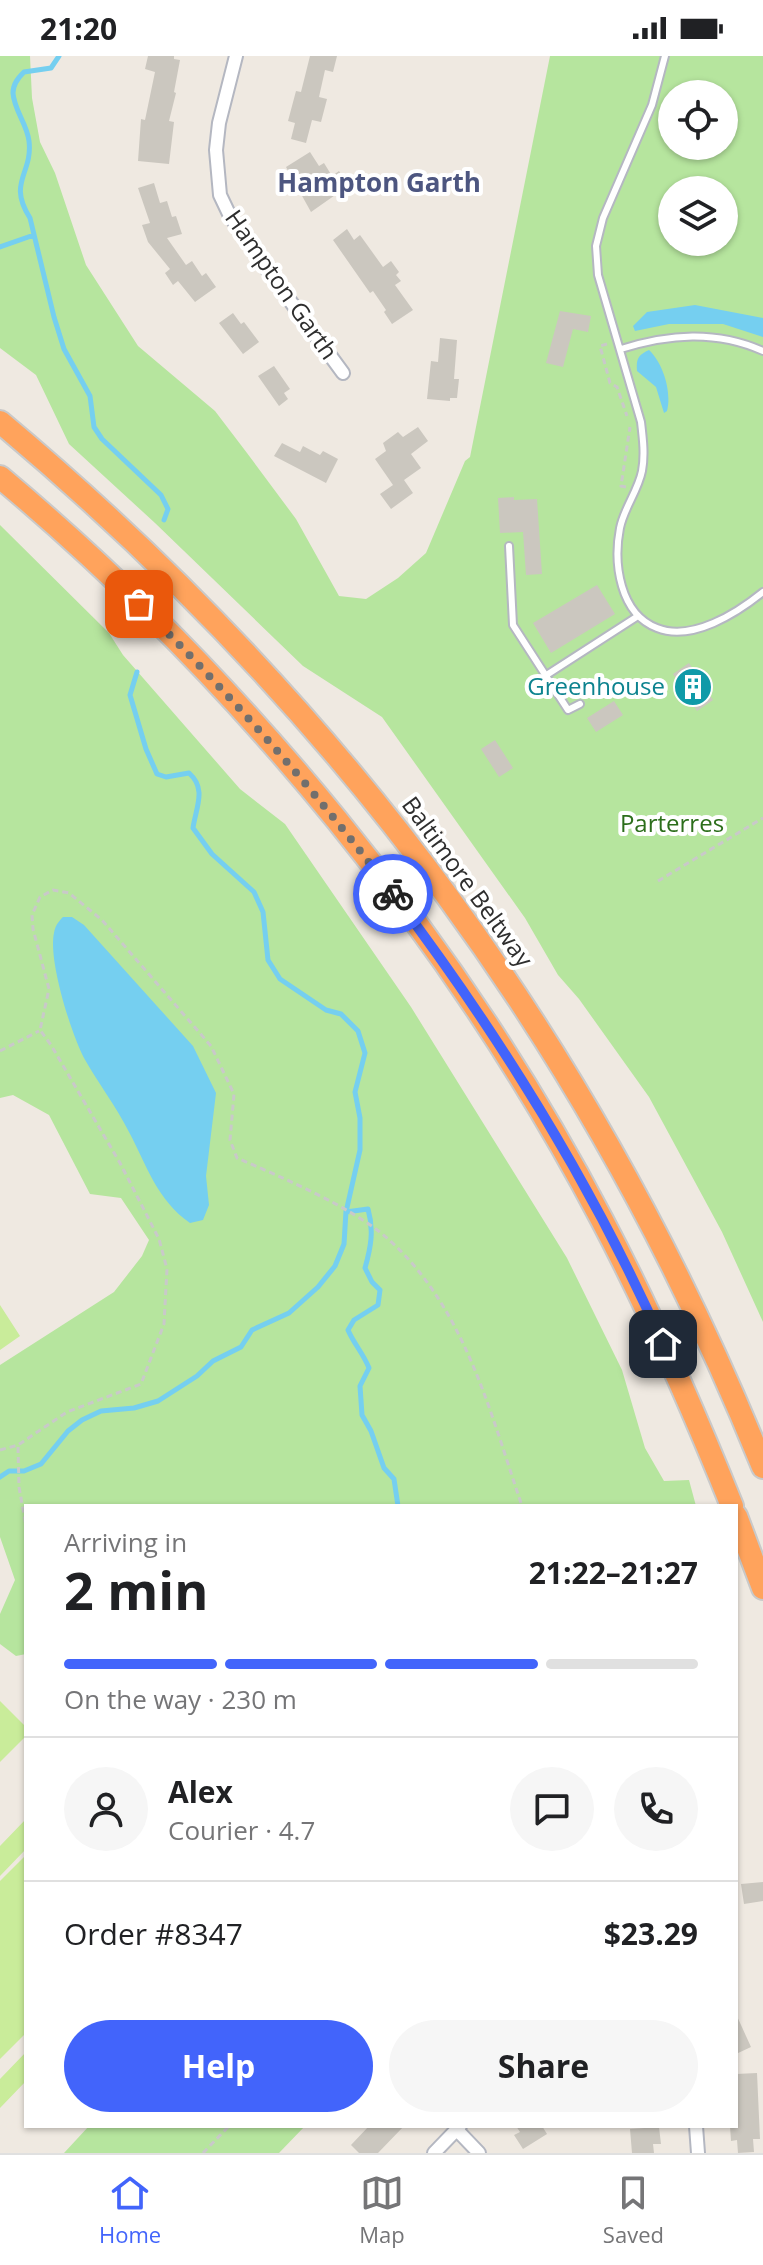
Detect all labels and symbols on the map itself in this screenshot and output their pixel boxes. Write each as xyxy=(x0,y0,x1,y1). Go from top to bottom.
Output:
district label: Hampton Garth xyxy=(277,164,481,200)
street label: Hampton Garth xyxy=(218,203,346,366)
pin xyxy=(105,570,173,638)
building icon: Greenhouse xyxy=(672,666,714,708)
place label: Greenhouse xyxy=(527,669,665,702)
street label: Baltimore Beltway xyxy=(395,789,542,974)
park label: Parterres xyxy=(620,806,724,839)
courier xyxy=(353,854,433,934)
pin xyxy=(629,1310,697,1378)

